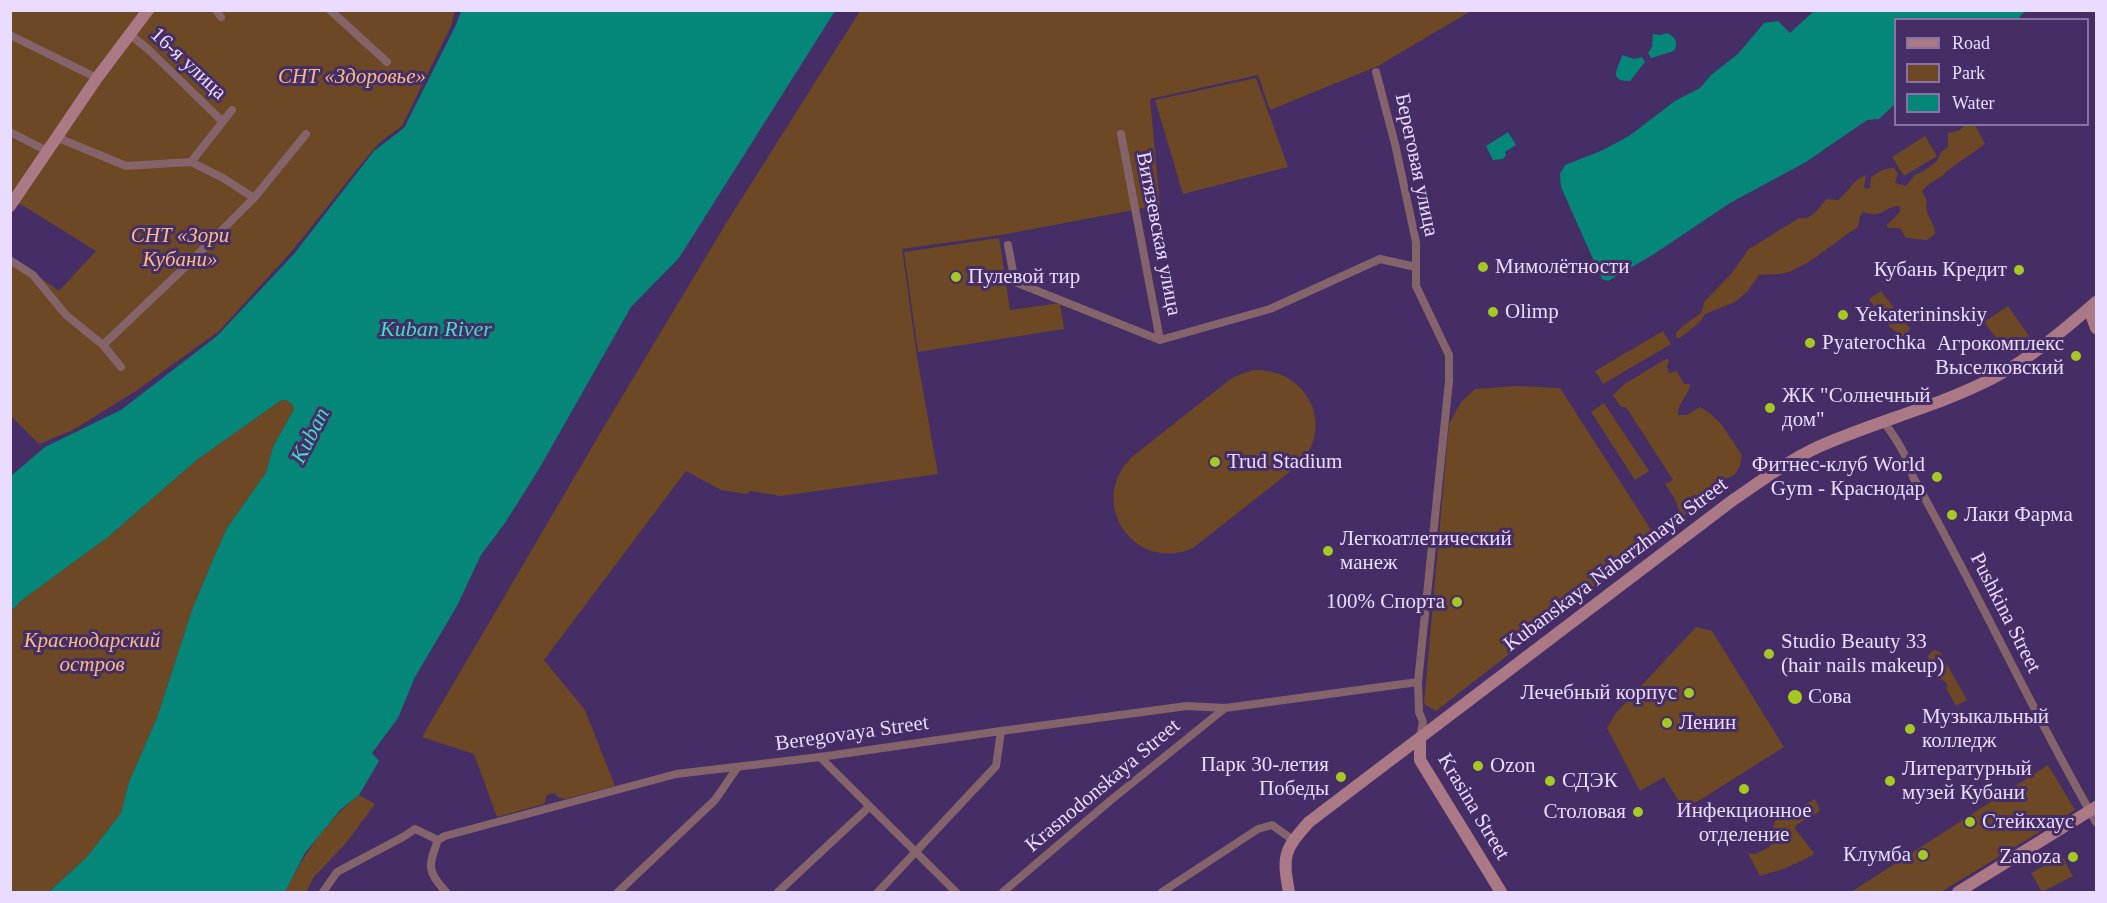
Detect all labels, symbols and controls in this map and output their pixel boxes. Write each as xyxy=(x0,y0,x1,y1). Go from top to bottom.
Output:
legend xyxy=(1894,18,2089,126)
street label: 16-я улица xyxy=(145,22,231,106)
text: Road xyxy=(1952,33,1990,53)
text: Park xyxy=(1952,63,1985,83)
park label: СНТ «Здоровье» xyxy=(278,64,426,90)
street label: Береговая улица xyxy=(1389,91,1443,239)
text: Water xyxy=(1952,93,1995,113)
street label: Витязевская улица xyxy=(1130,150,1186,318)
park label: СНТ «Зори Кубани» xyxy=(131,223,229,273)
place label: Мимолётности xyxy=(1495,254,1629,280)
place label: Кубань Кредит xyxy=(1874,257,2007,283)
marker: Мимолётности xyxy=(1476,260,1490,274)
marker: Кубань Кредит xyxy=(2012,263,2026,277)
place label: Пулевой тир xyxy=(968,264,1080,290)
marker: Пулевой тир xyxy=(949,270,963,284)
place label: Olimp xyxy=(1505,299,1559,325)
place label: Yekaterininskiy xyxy=(1855,302,1987,328)
marker: Olimp xyxy=(1486,305,1500,319)
marker: Yekaterininskiy xyxy=(1836,308,1850,322)
water label: Kuban River xyxy=(380,317,492,343)
place label: Pyaterochka xyxy=(1822,330,1926,356)
place label: Агрокомплекс Выселковский xyxy=(1935,331,2064,381)
marker: Pyaterochka xyxy=(1803,336,1817,350)
marker: Агрокомплекс Выселковский xyxy=(2069,349,2083,363)
place label: ЖК "Солнечный дом" xyxy=(1782,383,1931,433)
marker: ЖК "Солнечный дом" xyxy=(1763,401,1777,415)
water label: Kuban xyxy=(286,404,336,468)
place label: Trud Stadium xyxy=(1227,449,1342,475)
place label: Фитнес-клуб World Gym - Краснодар xyxy=(1752,452,1925,502)
marker: Trud Stadium xyxy=(1208,455,1222,469)
marker: Фитнес-клуб World Gym - Краснодар xyxy=(1930,470,1944,484)
street label: Kubanskaya Naberzhnaya Street xyxy=(1499,472,1733,658)
place label: Лаки Фарма xyxy=(1964,502,2073,528)
marker: Лаки Фарма xyxy=(1945,508,1959,522)
place label: Легкоатлетический манеж xyxy=(1340,526,1512,576)
marker: Легкоатлетический манеж xyxy=(1321,544,1335,558)
street label: Pushkina Street xyxy=(1964,549,2046,677)
place label: 100% Спорта xyxy=(1326,589,1445,615)
marker: 100% Спорта xyxy=(1450,595,1464,609)
park label: Краснодарский остров xyxy=(24,628,160,678)
place label: Studio Beauty 33 (hair nails makeup) xyxy=(1781,629,1944,679)
marker: Studio Beauty 33 (hair nails makeup) xyxy=(1762,647,1776,661)
place label: Лечебный корпус xyxy=(1521,680,1677,706)
place label: Сова xyxy=(1808,684,1851,710)
marker: Лечебный корпус xyxy=(1682,686,1696,700)
marker: Сова xyxy=(1786,688,1804,706)
place label: Музыкальный колледж xyxy=(1922,704,2049,754)
place label: Ленин xyxy=(1679,710,1736,736)
street label: Beregovaya Street xyxy=(774,711,930,757)
street label: Krasnodonskaya Street xyxy=(1021,714,1185,858)
marker: Ленин xyxy=(1660,716,1674,730)
marker: Музыкальный колледж xyxy=(1903,722,1917,736)
street label: Krasina Street xyxy=(1431,749,1515,865)
place label: Парк 30-летия Победы xyxy=(1201,752,1329,802)
place label: Ozon xyxy=(1490,753,1535,779)
place label: Литературный музей Кубани xyxy=(1902,756,2032,806)
marker: Ozon xyxy=(1471,759,1485,773)
place label: СДЭК xyxy=(1562,768,1618,794)
marker: Парк 30-летия Победы xyxy=(1334,770,1348,784)
marker: СДЭК xyxy=(1543,774,1557,788)
marker: Литературный музей Кубани xyxy=(1883,774,1897,788)
marker: Инфекционное отделение xyxy=(1737,782,1751,796)
place label: Инфекционное отделение xyxy=(1676,798,1812,848)
place label: Столовая xyxy=(1544,799,1626,825)
marker: Столовая xyxy=(1631,805,1645,819)
place label: Стейкхаус xyxy=(1982,809,2074,835)
marker: Стейкхаус xyxy=(1963,815,1977,829)
place label: Клумба xyxy=(1843,842,1911,868)
place label: Zanoza xyxy=(1999,844,2061,870)
marker: Клумба xyxy=(1916,848,1930,862)
marker: Zanoza xyxy=(2066,850,2080,864)

